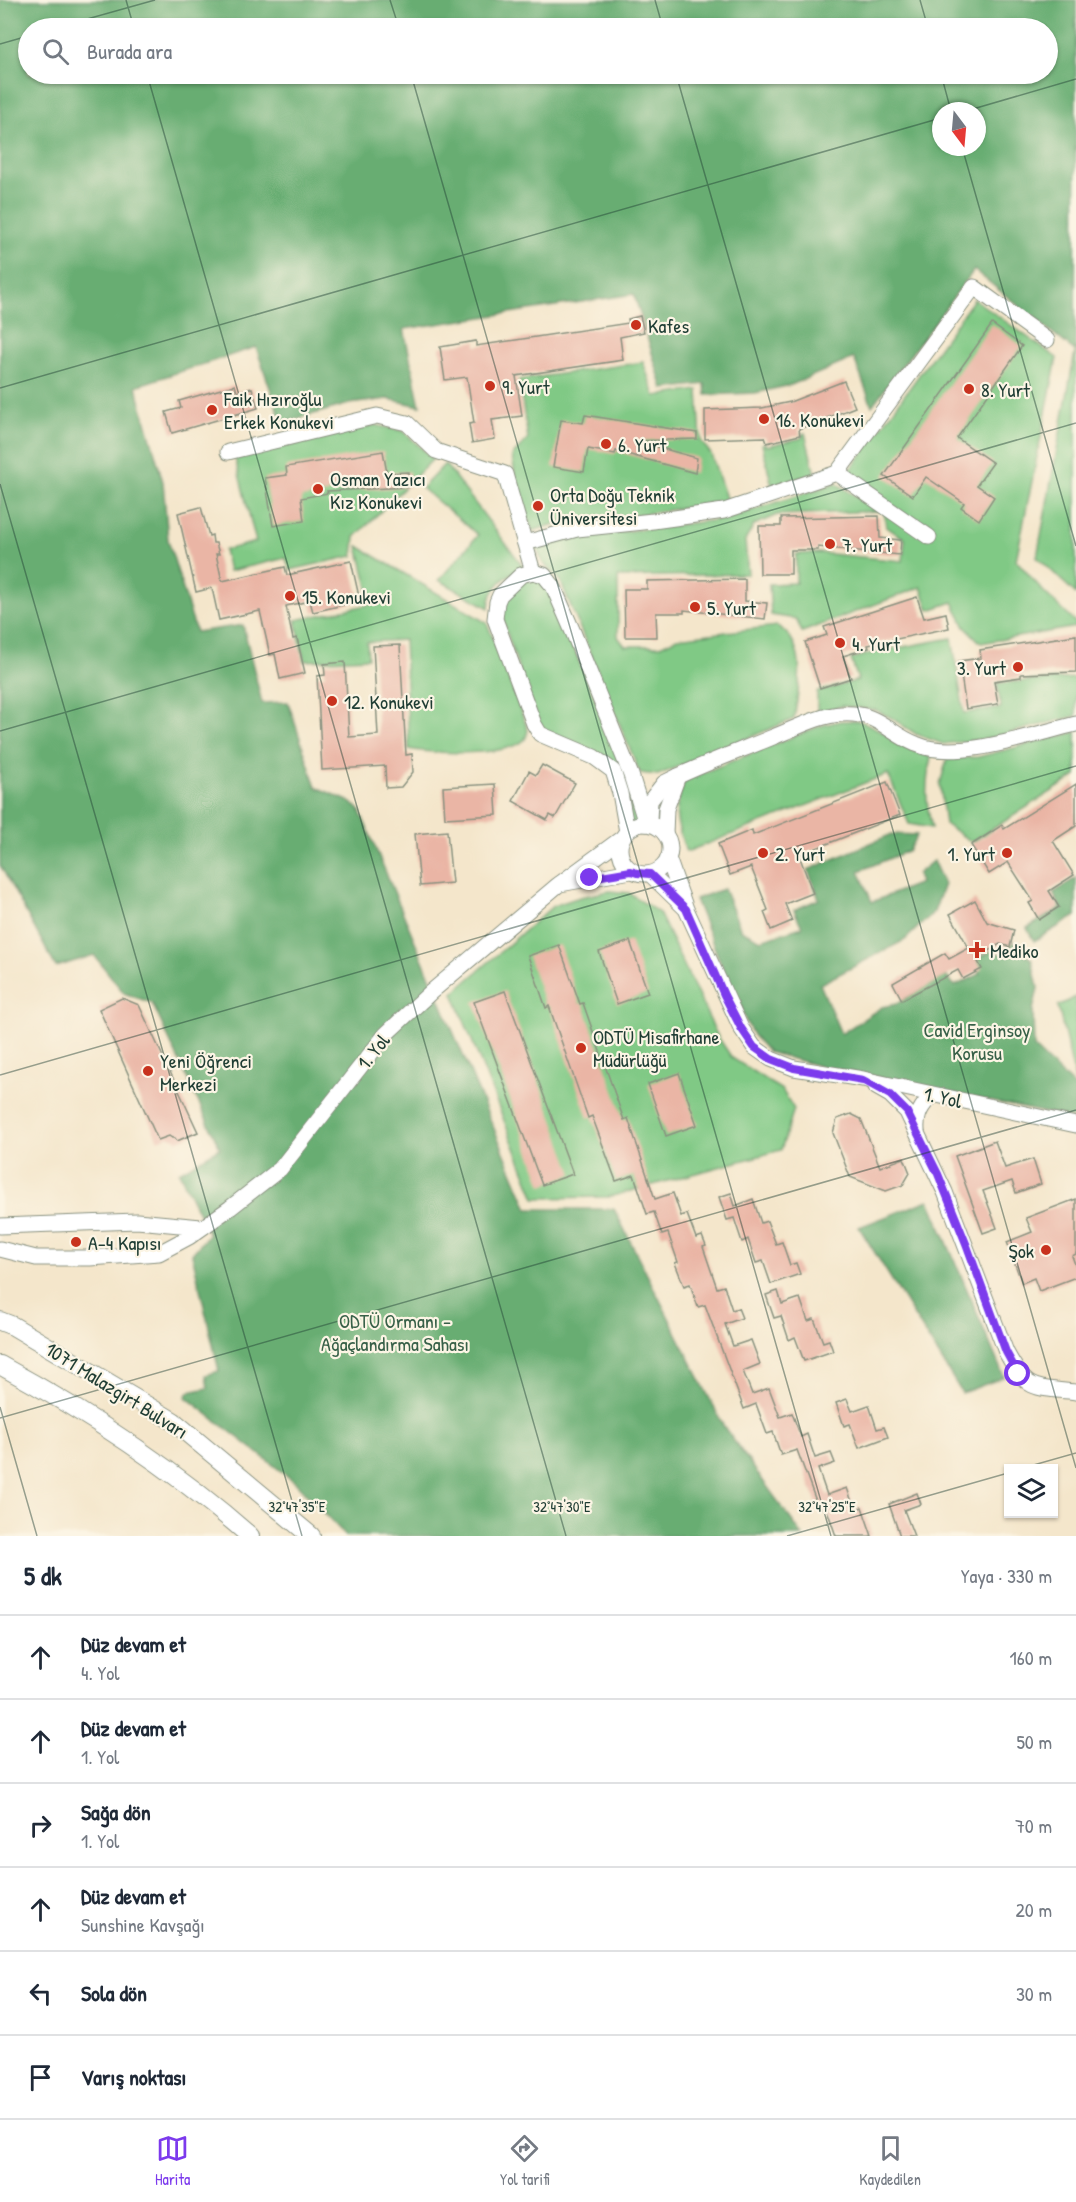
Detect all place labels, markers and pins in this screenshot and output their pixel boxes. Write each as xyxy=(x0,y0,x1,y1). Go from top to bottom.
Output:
place label: Kafes xyxy=(648,312,689,339)
marker: Kafes xyxy=(629,318,643,332)
place label: 9. Yurt xyxy=(502,373,551,400)
place label: 8. Yurt xyxy=(981,376,1031,403)
marker: 9. Yurt xyxy=(483,379,497,393)
marker: 8. Yurt xyxy=(962,382,976,396)
place label: Faik Hızıroğlu Erkek Konukevi xyxy=(223,385,334,435)
marker: Faik Hızıroğlu Erkek Konukevi xyxy=(205,403,219,417)
place label: 16. Konukevi xyxy=(776,406,864,433)
marker: 16. Konukevi xyxy=(757,412,771,426)
place label: 6. Yurt xyxy=(618,431,667,458)
marker: 6. Yurt xyxy=(599,437,613,451)
place label: Osman Yazıcı Kız Konukevi xyxy=(330,465,426,515)
place label: Orta Doğu Teknik Üniversitesi xyxy=(550,481,675,531)
marker: Osman Yazıcı Kız Konukevi xyxy=(311,482,325,496)
marker: Orta Doğu Teknik Üniversitesi xyxy=(531,499,545,513)
place label: 7. Yurt xyxy=(842,531,893,558)
marker: 7. Yurt xyxy=(823,537,837,551)
place label: 15. Konukevi xyxy=(302,583,391,610)
marker: 15. Konukevi xyxy=(283,589,297,603)
place label: 5. Yurt xyxy=(707,594,757,621)
marker: 5. Yurt xyxy=(688,600,702,614)
place label: 4. Yurt xyxy=(852,630,901,657)
marker: 4. Yurt xyxy=(833,636,847,650)
place label: 3. Yurt xyxy=(957,654,1007,681)
marker: 3. Yurt xyxy=(1011,660,1025,674)
place label: 12. Konukevi xyxy=(344,688,434,715)
marker: 12. Konukevi xyxy=(325,694,339,708)
place label: 2. Yurt xyxy=(775,840,826,867)
place label: 1. Yurt xyxy=(947,840,996,867)
marker: 2. Yurt xyxy=(756,846,770,860)
marker: 1. Yurt xyxy=(1000,846,1014,860)
place label: Mediko xyxy=(990,937,1039,964)
marker: Mediko xyxy=(968,941,986,959)
place label: ODTÜ Misafirhane Müdürlüğü xyxy=(593,1023,719,1073)
marker: ODTÜ Misafirhane Müdürlüğü xyxy=(574,1041,588,1055)
place label: Yeni Öğrenci Merkezi xyxy=(160,1047,252,1097)
marker: Yeni Öğrenci Merkezi xyxy=(141,1064,155,1078)
place label: A-4 Kapısı xyxy=(88,1229,161,1256)
marker: A-4 Kapısı xyxy=(69,1235,83,1249)
place label: Şok xyxy=(1008,1237,1034,1264)
marker: Şok xyxy=(1039,1243,1053,1257)

